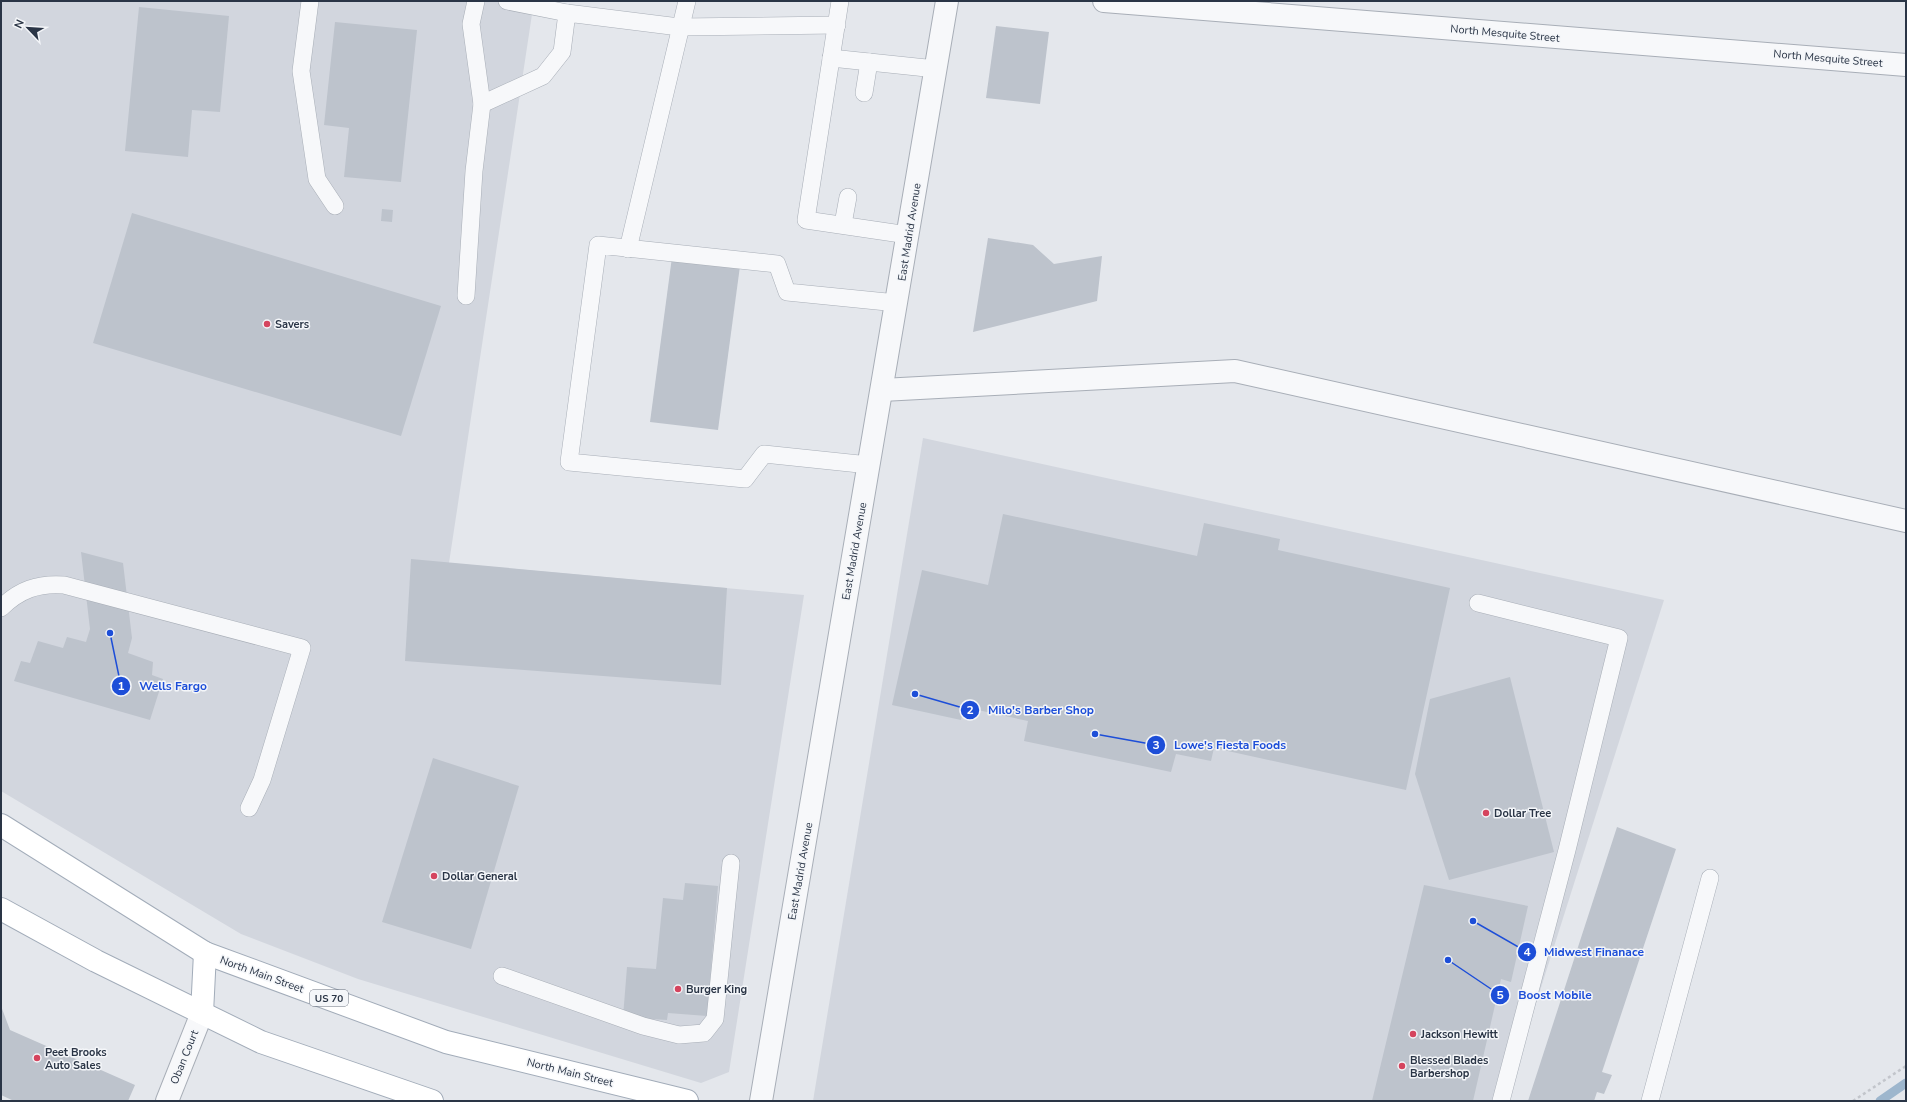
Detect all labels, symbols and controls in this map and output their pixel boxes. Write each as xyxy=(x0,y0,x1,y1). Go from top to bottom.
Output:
north arrow xyxy=(8,8,48,48)
text: N xyxy=(11,17,28,31)
street label: North Mesquite Street xyxy=(1450,21,1560,46)
street label: North Mesquite Street xyxy=(1773,46,1883,71)
street label: East Madrid Avenue xyxy=(894,182,925,282)
place label: Savers xyxy=(275,317,309,332)
marker: Savers xyxy=(262,319,272,329)
street label: East Madrid Avenue xyxy=(839,501,870,601)
callout: Wells Fargo xyxy=(111,674,215,698)
text: 1 xyxy=(117,678,125,694)
text: Wells Fargo xyxy=(139,678,207,694)
callout: Milo's Barber Shop xyxy=(960,698,1102,722)
text: 2 xyxy=(966,702,974,718)
text: Milo's Barber Shop xyxy=(988,702,1094,718)
callout: Lowe's Fiesta Foods xyxy=(1146,733,1294,757)
text: 3 xyxy=(1152,737,1160,753)
text: Lowe's Fiesta Foods xyxy=(1174,737,1286,753)
place label: Dollar Tree xyxy=(1494,806,1551,821)
marker: Dollar Tree xyxy=(1481,808,1491,818)
street label: East Madrid Avenue xyxy=(785,821,816,921)
place label: Dollar General xyxy=(442,869,518,884)
marker: Dollar General xyxy=(429,871,439,881)
callout: Midwest Finanace xyxy=(1517,940,1652,964)
text: 4 xyxy=(1523,944,1531,960)
text: Midwest Finanace xyxy=(1544,944,1644,960)
street label: North Main Street xyxy=(218,952,306,997)
place label: Burger King xyxy=(686,982,747,997)
callout: Boost Mobile xyxy=(1490,983,1599,1007)
marker: Burger King xyxy=(673,984,683,994)
text: 5 xyxy=(1496,987,1504,1003)
text: Boost Mobile xyxy=(1518,987,1592,1003)
road number: US 70 xyxy=(310,990,348,1006)
place label: Jackson Hewitt xyxy=(1420,1027,1499,1042)
street label: Oban Court xyxy=(167,1028,202,1086)
marker: Jackson Hewitt xyxy=(1408,1029,1418,1039)
place label: Peet Brooks Auto Sales xyxy=(45,1045,107,1073)
marker: Peet Brooks Auto Sales xyxy=(32,1053,42,1063)
place label: Blessed Blades Barbershop xyxy=(1410,1053,1488,1081)
street label: North Main Street xyxy=(525,1055,615,1090)
marker: Blessed Blades Barbershop xyxy=(1397,1061,1407,1071)

